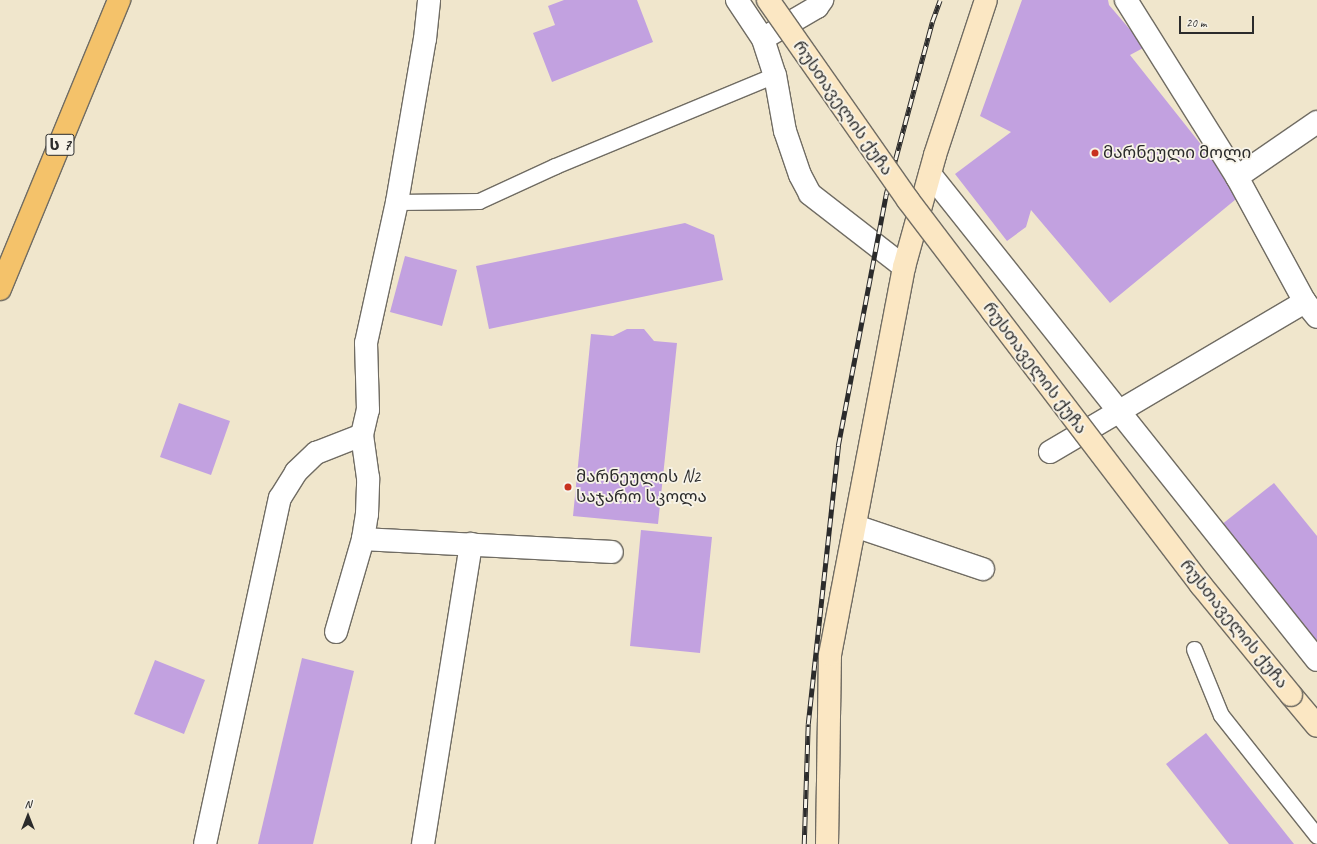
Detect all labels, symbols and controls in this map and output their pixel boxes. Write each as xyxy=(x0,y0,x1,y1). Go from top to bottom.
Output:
scale bar xyxy=(1181,8,1256,34)
text: 20 m xyxy=(1186,15,1206,31)
street label: რუსთაველის ქუჩა xyxy=(789,37,897,179)
road number: ს 7 xyxy=(45,131,75,159)
place label: მარნეული მოლი xyxy=(1103,143,1251,163)
marker: მარნეული მოლი xyxy=(1090,148,1100,158)
street label: რუსთაველის ქუჩა xyxy=(979,298,1091,438)
place label: მარნეულის N2 საჯარო სკოლა xyxy=(576,467,707,507)
marker: მარნეულის N2 საჯარო სკოლა xyxy=(563,482,573,492)
street label: რუსთაველის ქუჩა xyxy=(1176,555,1292,693)
north arrow xyxy=(8,796,48,836)
text: N xyxy=(25,797,31,811)

